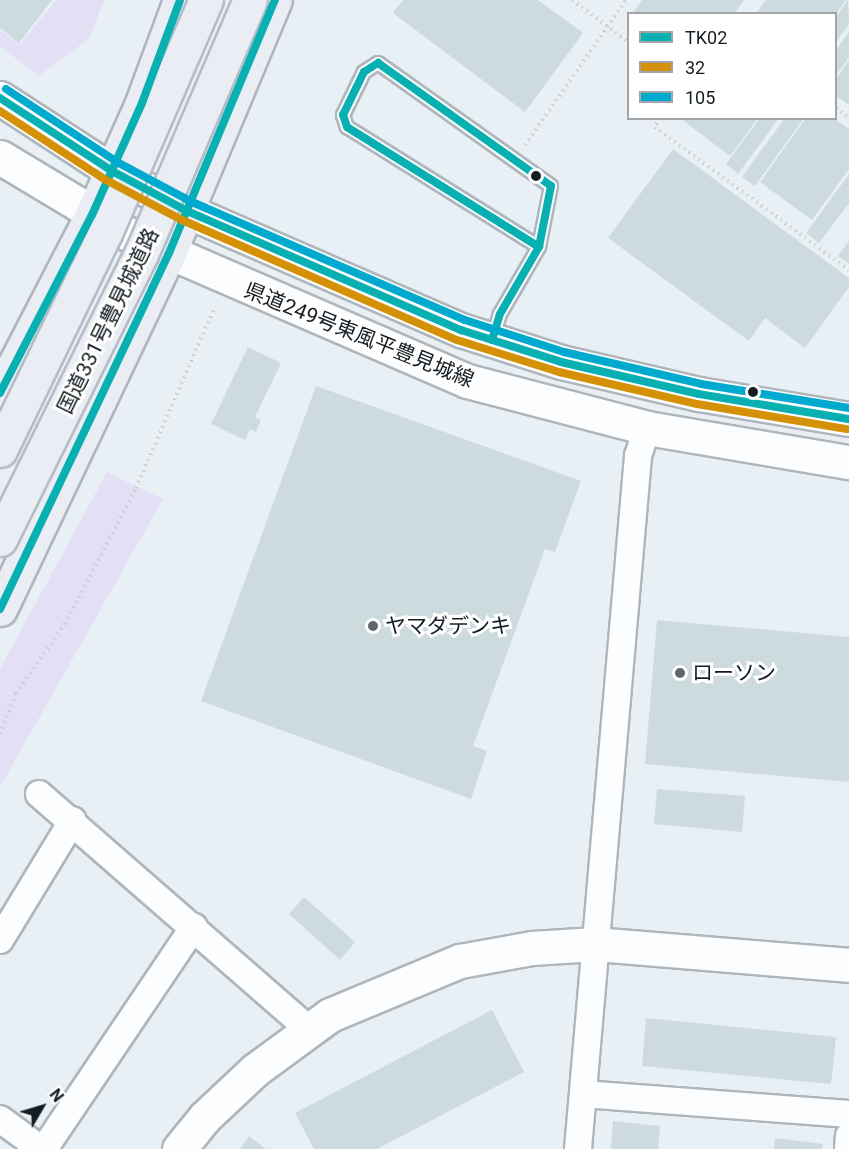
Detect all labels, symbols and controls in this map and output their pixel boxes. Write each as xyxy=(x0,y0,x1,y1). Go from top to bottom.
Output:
legend xyxy=(627,12,837,120)
text: TK02 xyxy=(685,27,727,48)
text: 32 xyxy=(685,57,705,78)
text: 105 xyxy=(685,87,715,108)
unlabelled marker xyxy=(530,170,542,182)
street label: 国道331号豊見城道路 xyxy=(52,224,164,418)
street label: 県道249号東風平豊見城線 xyxy=(241,277,477,393)
unlabelled marker xyxy=(747,386,759,398)
place label: ヤマダデンキ xyxy=(385,613,511,639)
marker: ヤマダデンキ xyxy=(366,619,380,633)
place label: ローソン xyxy=(692,660,776,686)
marker: ローソン xyxy=(673,666,687,680)
north arrow xyxy=(12,1077,72,1137)
text: N xyxy=(46,1085,68,1106)

